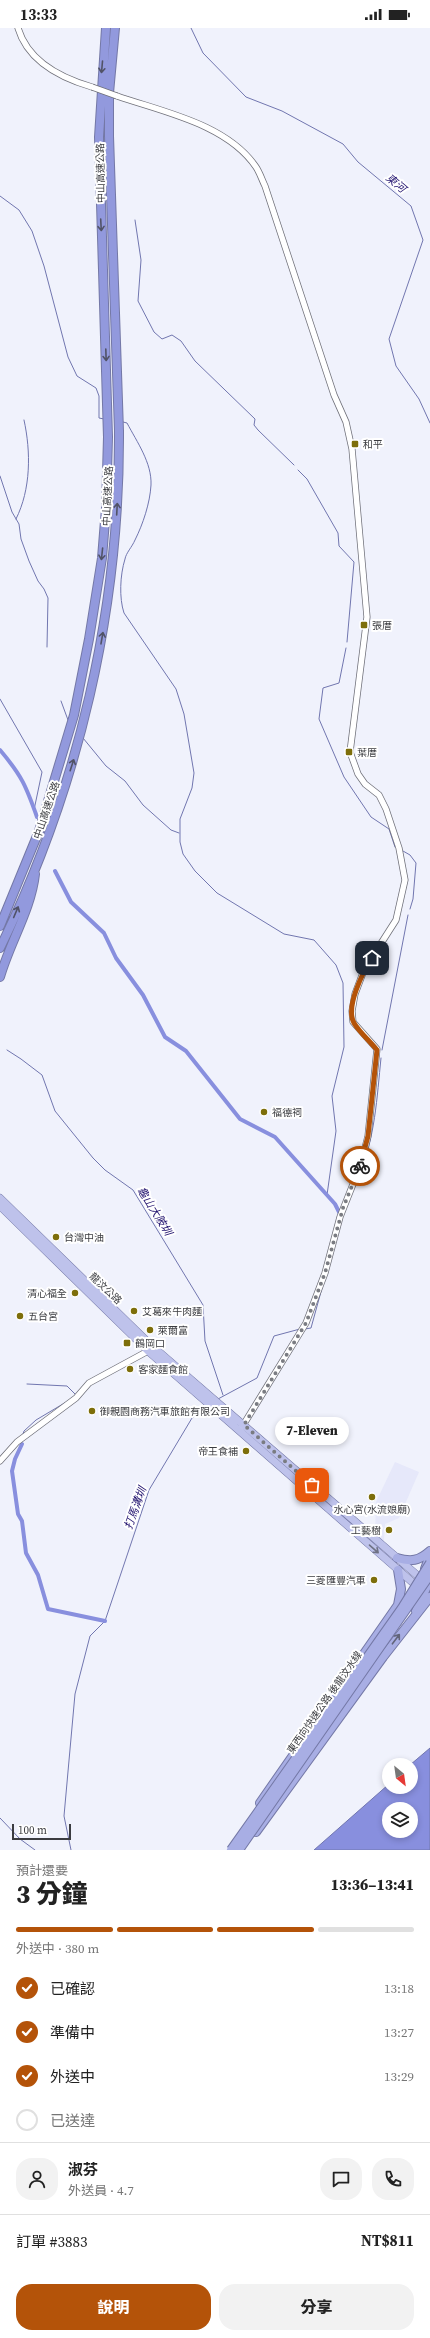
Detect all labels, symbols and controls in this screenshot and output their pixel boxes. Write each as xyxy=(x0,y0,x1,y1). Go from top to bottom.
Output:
text: 13:33 xyxy=(20,4,57,25)
one-way arrow xyxy=(98,60,106,73)
street label: 中山高速公路 xyxy=(93,143,108,203)
water label: 東河 xyxy=(382,171,410,197)
one-way arrow xyxy=(97,218,105,231)
one-way arrow xyxy=(103,348,110,361)
place label: 和平 xyxy=(363,438,383,451)
marker: 和平 xyxy=(350,439,360,449)
street label: 中山高速公路 xyxy=(99,466,116,526)
one-way arrow xyxy=(113,503,121,516)
one-way arrow xyxy=(98,547,106,560)
place label: 張厝 xyxy=(372,619,392,632)
marker: 張厝 xyxy=(359,620,369,630)
one-way arrow xyxy=(98,632,106,645)
place label: 葉厝 xyxy=(357,746,377,759)
marker: 葉厝 xyxy=(344,747,354,757)
one-way arrow xyxy=(69,758,76,771)
street label: 中山高速公路 xyxy=(31,780,62,841)
one-way arrow xyxy=(13,907,20,919)
pin xyxy=(355,941,389,975)
icon: home xyxy=(361,947,383,969)
place label: 福德祠 xyxy=(272,1106,302,1119)
marker: 福德祠 xyxy=(259,1107,269,1117)
courier xyxy=(340,1146,380,1186)
icon: bike xyxy=(349,1155,371,1177)
water label: 龜山大陂圳 xyxy=(134,1184,177,1240)
place label: 台灣中油 xyxy=(64,1231,104,1244)
marker: 台灣中油 xyxy=(51,1232,61,1242)
street label: 龍汶公路 xyxy=(87,1270,125,1307)
place label: 清心福全 xyxy=(27,1287,67,1300)
marker: 清心福全 xyxy=(70,1288,80,1298)
place label: 艾葛來牛肉麵 xyxy=(142,1305,202,1318)
marker: 艾葛來牛肉麵 xyxy=(129,1306,139,1316)
place label: 五台宮 xyxy=(28,1310,58,1323)
marker: 五台宮 xyxy=(15,1311,25,1321)
place label: 萊爾富 xyxy=(158,1324,188,1337)
marker: 萊爾富 xyxy=(145,1325,155,1335)
place label: 鶴岡口 xyxy=(135,1337,165,1350)
marker: 鶴岡口 xyxy=(122,1338,132,1348)
place label: 客家麵食館 xyxy=(138,1363,188,1376)
marker: 客家麵食館 xyxy=(125,1364,135,1374)
place label: 御親園商務汽車旅館有限公司 xyxy=(100,1405,230,1418)
marker: 御親園商務汽車旅館有限公司 xyxy=(87,1406,97,1416)
callout: 7-Eleven xyxy=(275,1417,349,1445)
text: 7-Eleven xyxy=(286,1422,338,1439)
place label: 帝王食補 xyxy=(198,1445,238,1458)
marker: 帝王食補 xyxy=(241,1446,251,1456)
pin xyxy=(295,1468,329,1502)
icon: bag xyxy=(301,1474,323,1496)
water label: 打馬溝圳 xyxy=(121,1483,151,1531)
marker: 水心宮(水流娘廟) xyxy=(367,1492,377,1502)
place label: 水心宮(水流娘廟) xyxy=(334,1503,410,1516)
place label: 工藝樹 xyxy=(351,1524,381,1537)
marker: 工藝樹 xyxy=(384,1525,394,1535)
one-way arrow xyxy=(369,1545,379,1554)
place label: 三菱匯豐汽車 xyxy=(306,1574,366,1587)
marker: 三菱匯豐汽車 xyxy=(369,1575,379,1585)
one-way arrow xyxy=(392,1634,401,1645)
street label: 東西向快速公路 後龍汶水線 xyxy=(284,1648,365,1756)
north arrow xyxy=(382,1758,418,1794)
map controls xyxy=(382,1758,418,1838)
button: layers xyxy=(382,1802,418,1838)
scale bar xyxy=(12,1822,71,1841)
text: 100 m xyxy=(18,1823,47,1838)
text: 預計還要 xyxy=(16,1862,68,1879)
text: 13:36–13:41 xyxy=(331,1874,414,1895)
text: 3 分鐘 xyxy=(16,1876,88,1912)
text: 外送中 · 380 m xyxy=(16,1940,99,1957)
icon: check xyxy=(16,1977,38,1999)
text: 已確認 xyxy=(50,1978,95,1999)
text: 13:18 xyxy=(384,1980,414,1997)
icon: check xyxy=(16,2021,38,2043)
text: 準備中 xyxy=(50,2022,95,2043)
text: 13:27 xyxy=(384,2024,414,2041)
icon: check xyxy=(16,2065,38,2087)
text: 外送中 xyxy=(50,2066,95,2087)
text: 13:29 xyxy=(384,2068,414,2085)
text: 已送達 xyxy=(50,2110,95,2131)
button: person xyxy=(16,2158,58,2200)
button: chat xyxy=(320,2158,362,2200)
button: phone xyxy=(372,2158,414,2200)
text: 淑芬 xyxy=(68,2159,98,2180)
text: 外送員 · 4.7 xyxy=(68,2182,134,2199)
text: NT$811 xyxy=(361,2230,414,2251)
text: 訂單 #3883 xyxy=(16,2231,87,2252)
button: 說明 xyxy=(16,2284,211,2330)
button: 分享 xyxy=(219,2284,414,2330)

